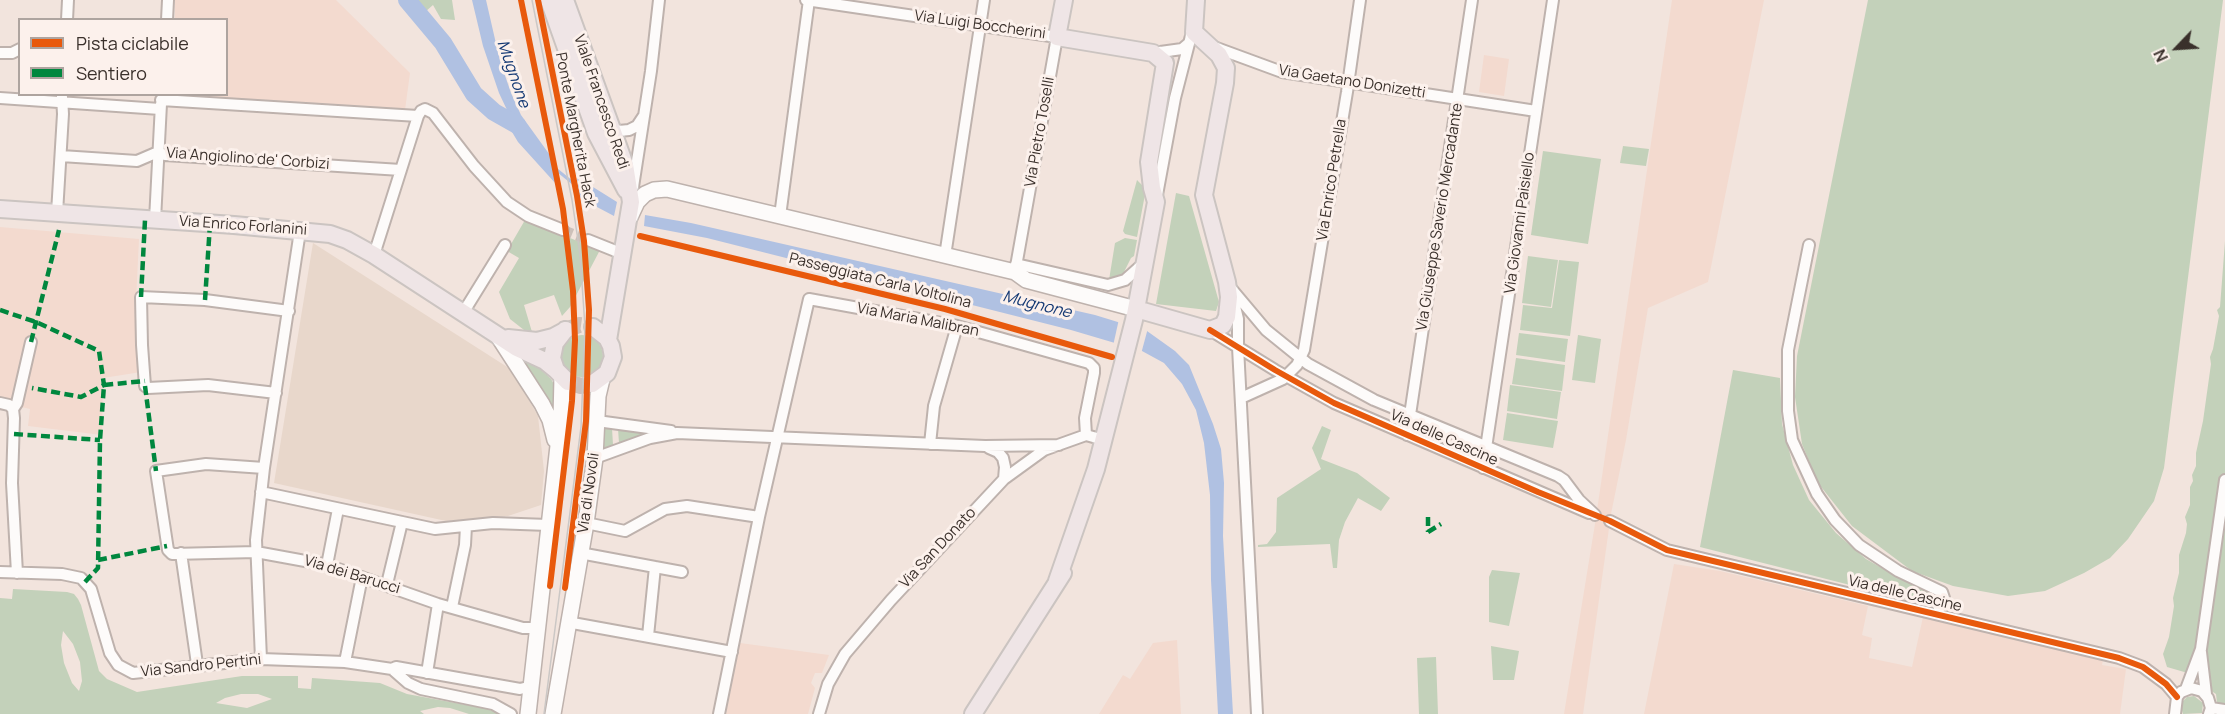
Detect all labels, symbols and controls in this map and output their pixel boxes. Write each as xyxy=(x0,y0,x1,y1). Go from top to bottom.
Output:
street label: Via Luigi Boccherini xyxy=(913,7,1047,43)
legend xyxy=(18,18,228,96)
north arrow xyxy=(2147,18,2207,78)
text: Pista ciclabile xyxy=(76,31,189,55)
street label: Viale Francesco Redi xyxy=(570,32,632,172)
water label: Mugnone xyxy=(493,38,533,110)
text: N xyxy=(2148,46,2173,65)
street label: Ponte Margherita Hack xyxy=(551,51,599,209)
text: Sentiero xyxy=(76,61,147,85)
street label: Via Gaetano Donizetti xyxy=(1277,62,1427,102)
street label: Via Pietro Toselli xyxy=(1021,75,1059,189)
street label: Via Giuseppe Saverio Mercadante xyxy=(1413,102,1467,332)
street label: Via Enrico Petrella xyxy=(1313,118,1351,242)
street label: Via Angiolino de' Corbizi xyxy=(166,144,330,174)
street label: Via Giovanni Paisiello xyxy=(1501,151,1539,295)
street label: Via Enrico Forlanini xyxy=(178,213,308,239)
street label: Passeggiata Carla Voltolina xyxy=(787,250,973,312)
water label: Mugnone xyxy=(1001,287,1073,323)
street label: Via Maria Malibran xyxy=(855,299,981,341)
street label: Via delle Cascine xyxy=(1387,406,1501,470)
street label: Via di Novoli xyxy=(574,452,604,534)
street label: Via San Donato xyxy=(896,504,980,592)
street label: Via dei Barucci xyxy=(302,552,402,598)
street label: Via delle Cascine xyxy=(1846,572,1964,616)
street label: Via Sandro Pertini xyxy=(140,651,262,681)

